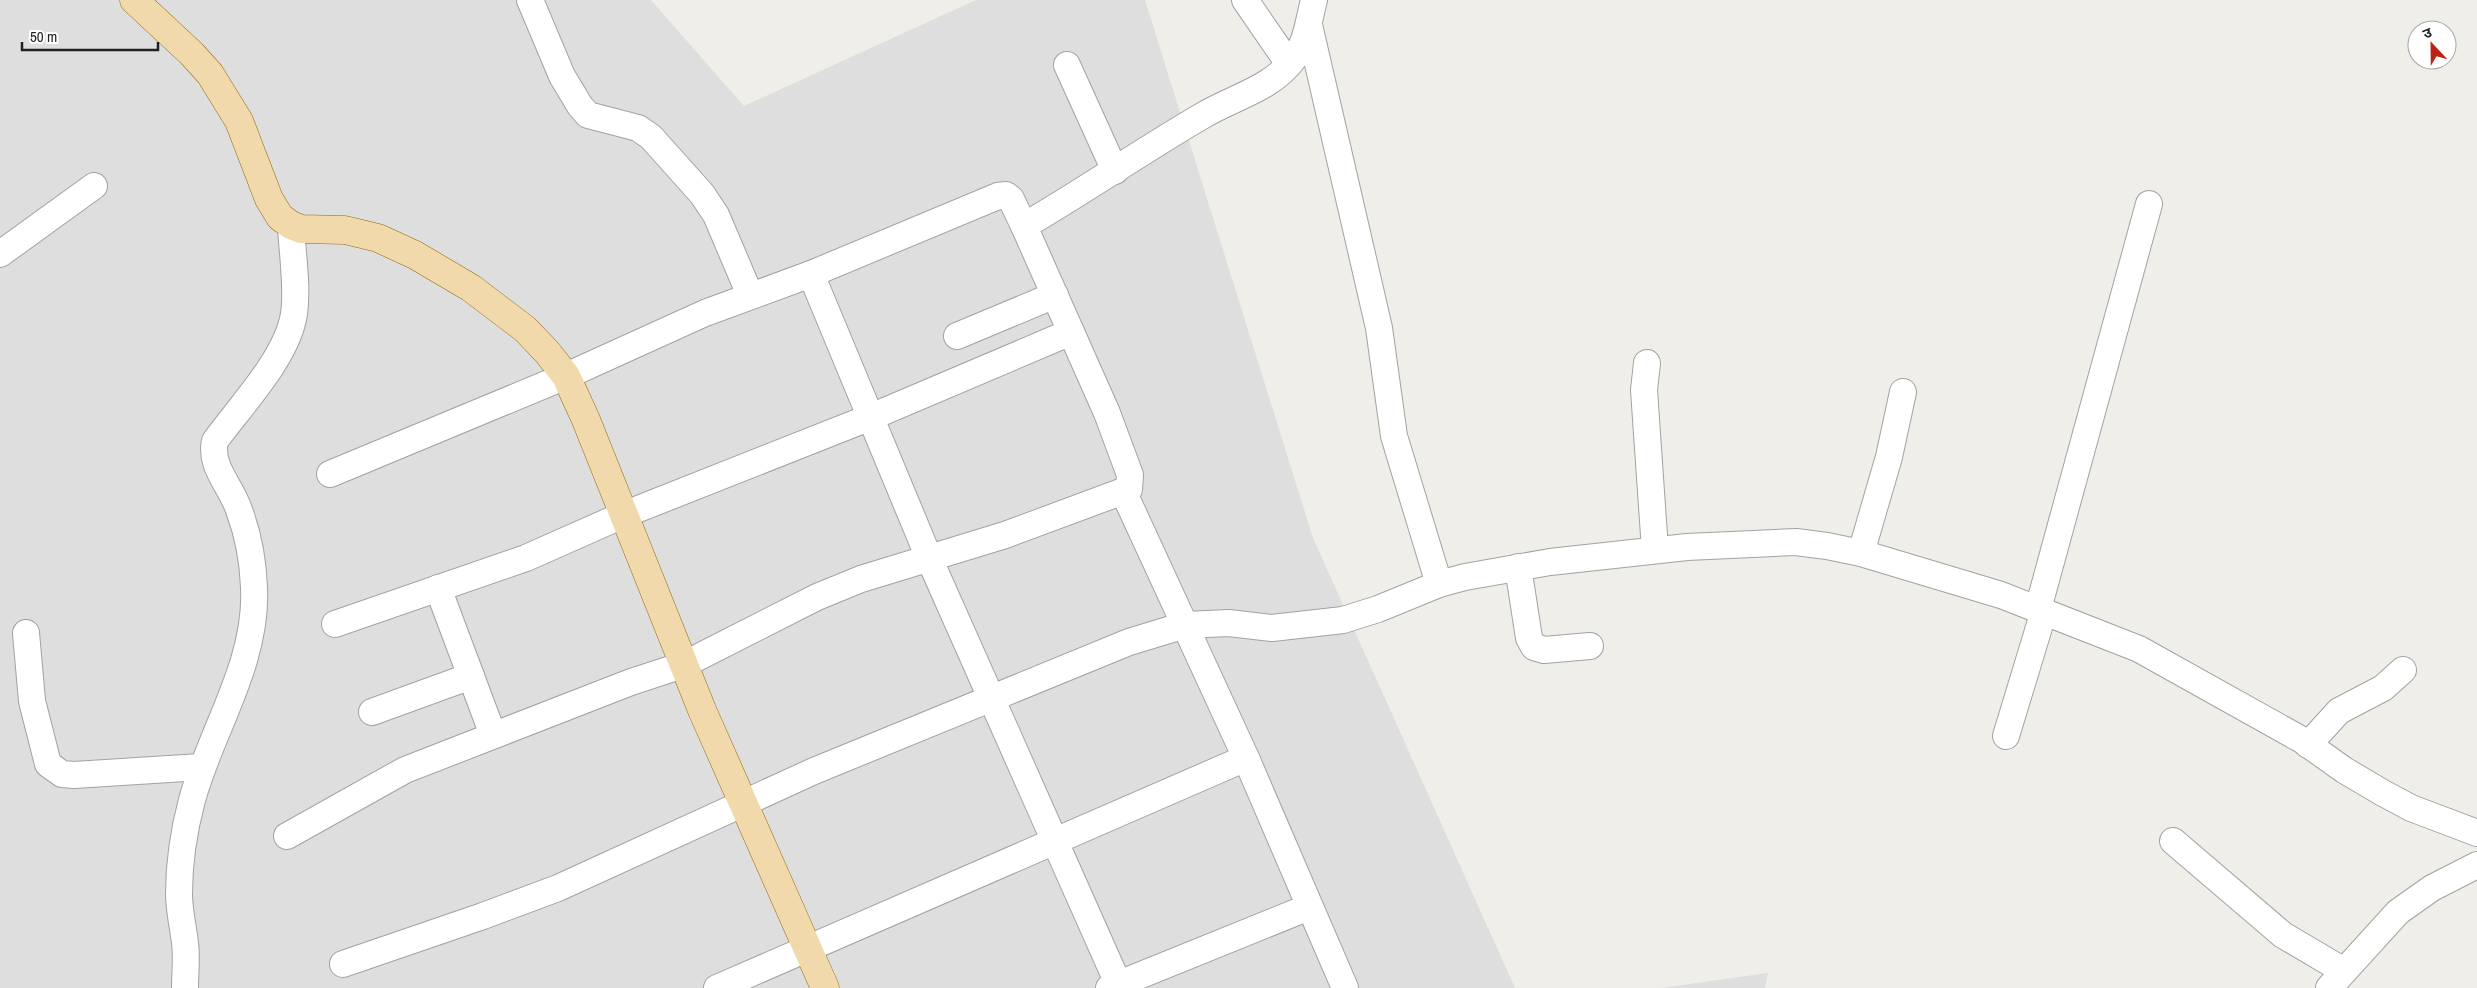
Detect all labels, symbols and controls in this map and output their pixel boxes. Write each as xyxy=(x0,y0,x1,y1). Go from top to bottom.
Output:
scale bar xyxy=(22,20,159,52)
north arrow xyxy=(2407,20,2457,70)
text: उ xyxy=(2420,23,2435,43)
text: 50 m xyxy=(30,26,57,47)

